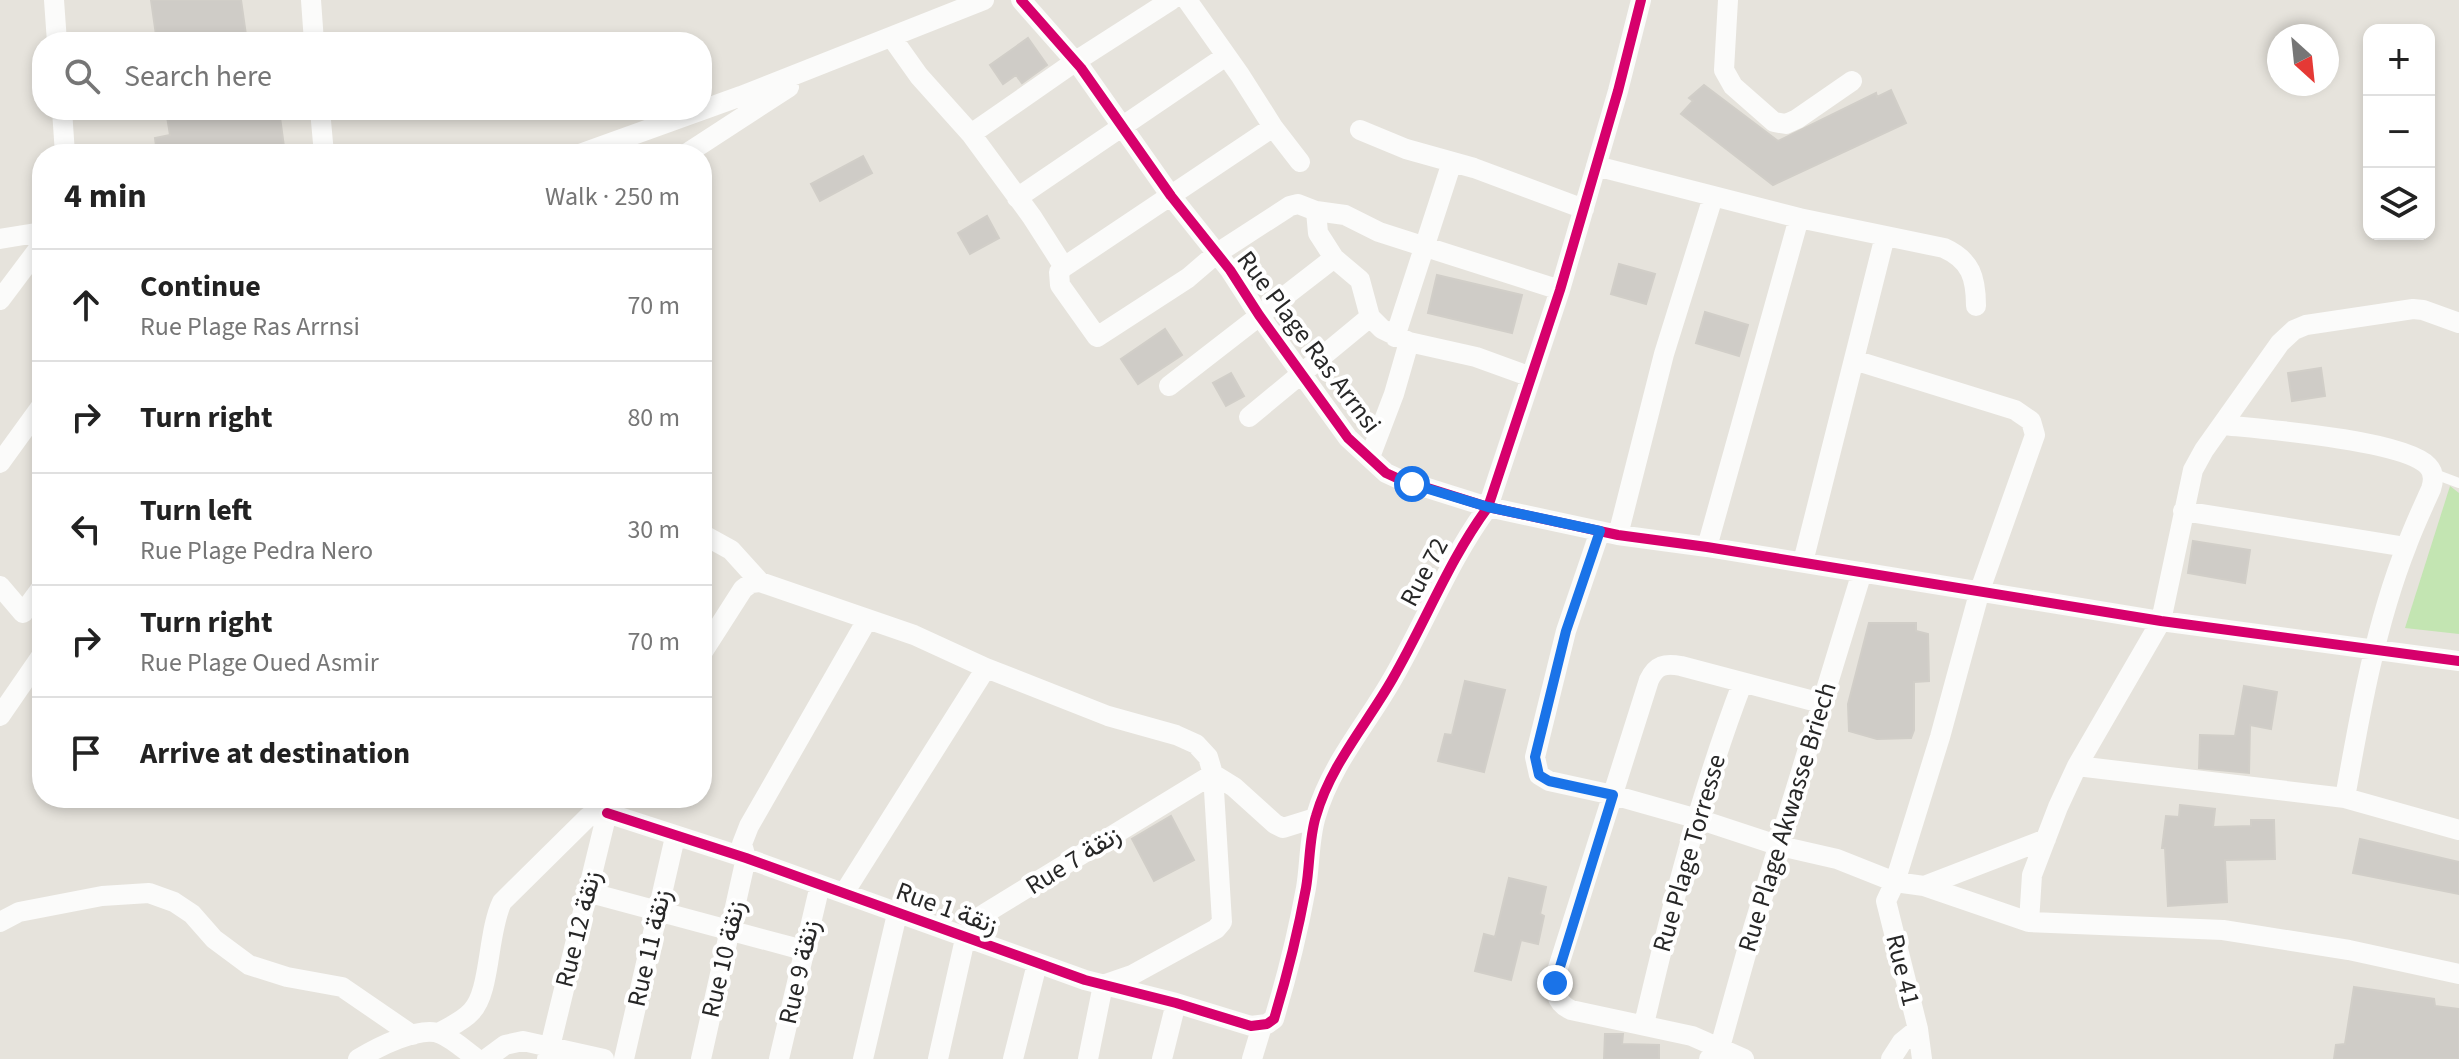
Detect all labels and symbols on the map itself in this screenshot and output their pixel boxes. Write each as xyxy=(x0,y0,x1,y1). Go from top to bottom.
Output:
north arrow xyxy=(2267,24,2339,96)
street label: Rue Plage Ras Arrnsi xyxy=(1228,243,1390,441)
route start xyxy=(1394,466,1430,502)
street label: Rue 72 xyxy=(1391,531,1457,613)
street label: Rue Plage Akwasse Briech xyxy=(1728,678,1846,956)
street label: Rue Plage Torresse xyxy=(1643,750,1735,956)
street label: Rue 7 زنقة xyxy=(1018,816,1128,904)
street label: Rue 12 زنقة xyxy=(546,867,610,991)
street label: Rue 1 زنقة xyxy=(891,872,1003,944)
street label: Rue 11 زنقة xyxy=(618,886,680,1010)
street label: Rue 10 زنقة xyxy=(692,897,754,1021)
street label: Rue 9 زنقة xyxy=(769,916,829,1028)
street label: Rue 41 xyxy=(1876,930,1930,1010)
route end xyxy=(1537,965,1573,1001)

